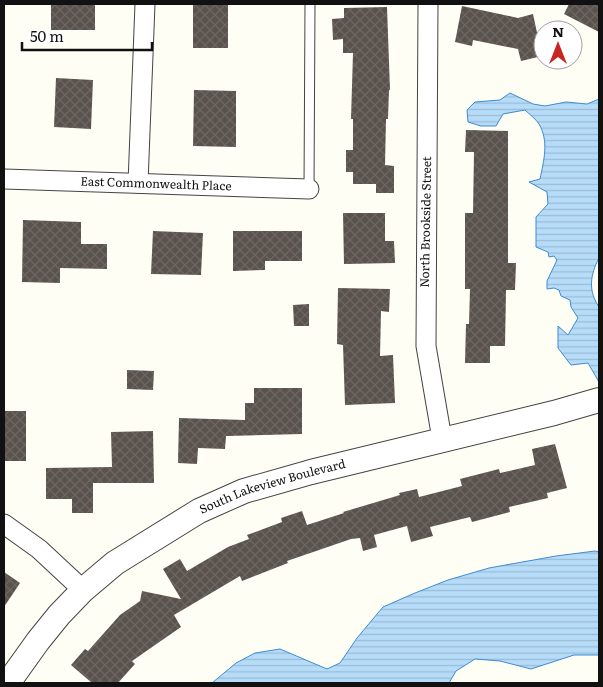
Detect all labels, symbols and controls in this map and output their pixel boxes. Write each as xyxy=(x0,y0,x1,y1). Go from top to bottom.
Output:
scale bar xyxy=(22,20,152,52)
north arrow xyxy=(533,20,583,70)
text: N xyxy=(552,21,564,41)
text: 50 m xyxy=(30,24,64,47)
street label: North Brookside Street xyxy=(415,156,435,288)
street label: East Commonwealth Place xyxy=(80,172,232,194)
street label: South Lakeview Boulevard xyxy=(196,454,348,518)

